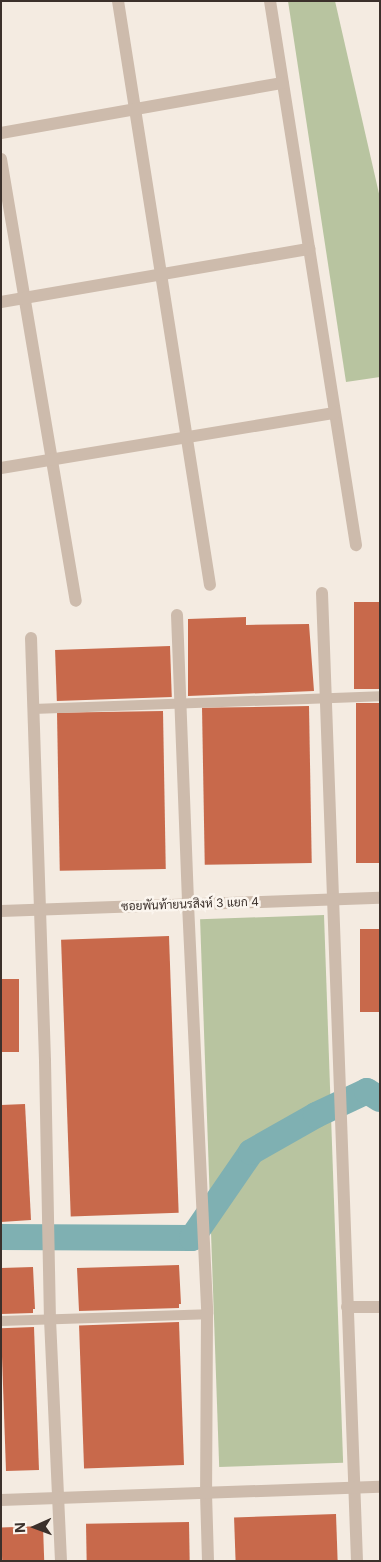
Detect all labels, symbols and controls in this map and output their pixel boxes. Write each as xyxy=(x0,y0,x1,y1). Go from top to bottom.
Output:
street label: ซอยพันท้ายนรสิงห์ 3 แยก 4 xyxy=(121,894,259,914)
north arrow xyxy=(10,1502,60,1552)
text: N xyxy=(11,1522,28,1533)

